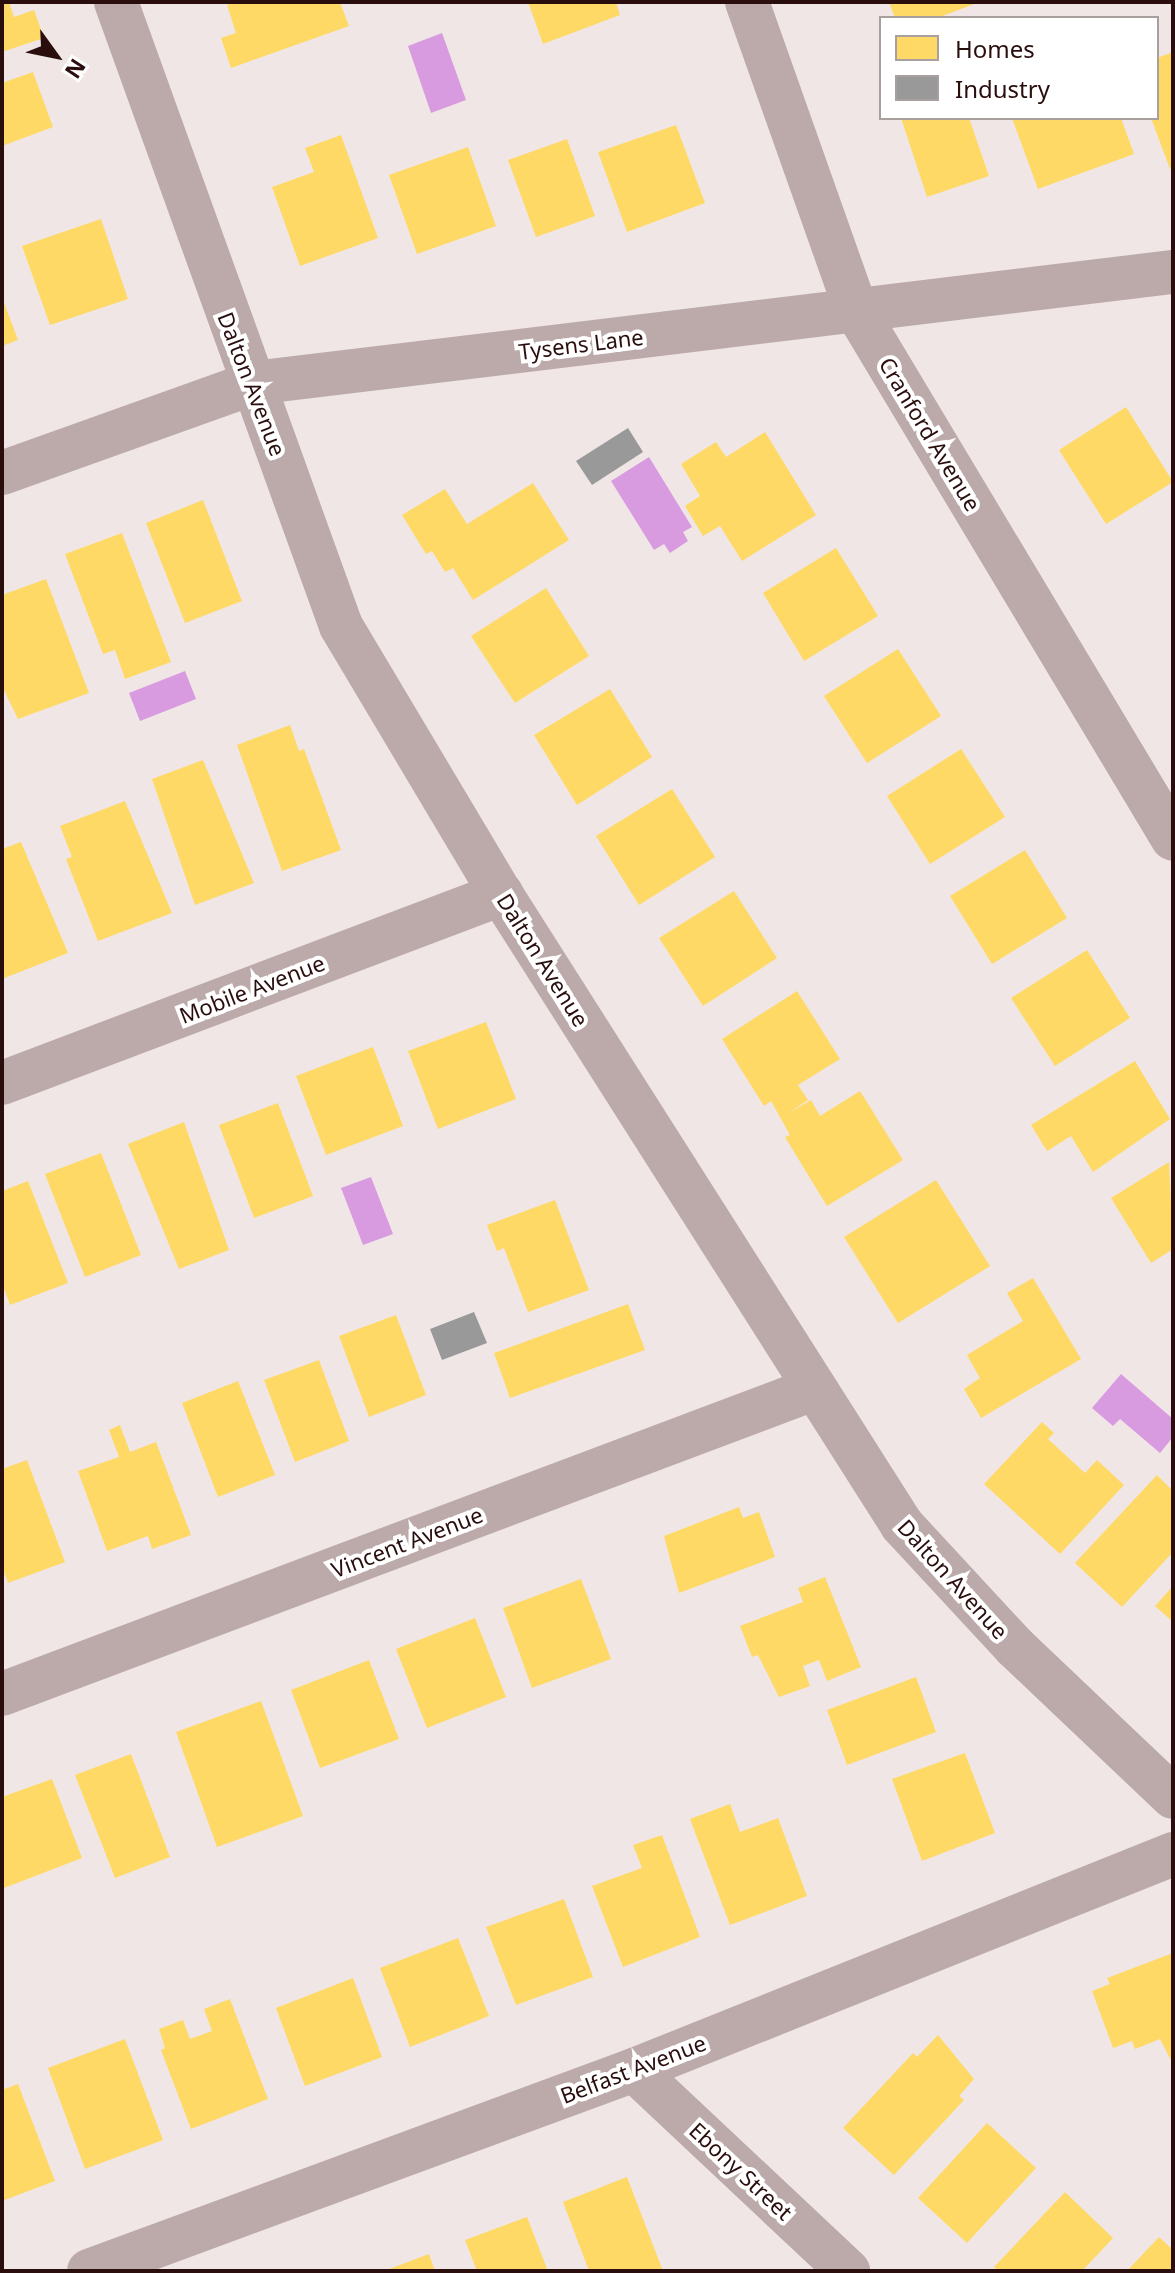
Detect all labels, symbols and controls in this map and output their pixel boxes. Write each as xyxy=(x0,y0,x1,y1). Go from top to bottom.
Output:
north arrow xyxy=(16,16,96,96)
legend xyxy=(879,16,1159,120)
text: Homes xyxy=(955,32,1035,65)
text: N xyxy=(59,53,94,85)
text: Industry xyxy=(955,72,1050,105)
street label: Dalton Avenue xyxy=(212,308,292,460)
street label: Tysens Lane xyxy=(517,323,645,365)
street label: Cranford Avenue xyxy=(874,352,986,516)
street label: Dalton Avenue xyxy=(492,889,594,1031)
street label: Mobile Avenue xyxy=(176,949,328,1029)
street label: Vincent Avenue xyxy=(328,1501,486,1583)
street label: Dalton Avenue xyxy=(892,1514,1014,1644)
street label: Belfast Avenue xyxy=(557,2029,709,2109)
street label: Ebony Street xyxy=(684,2117,798,2225)

